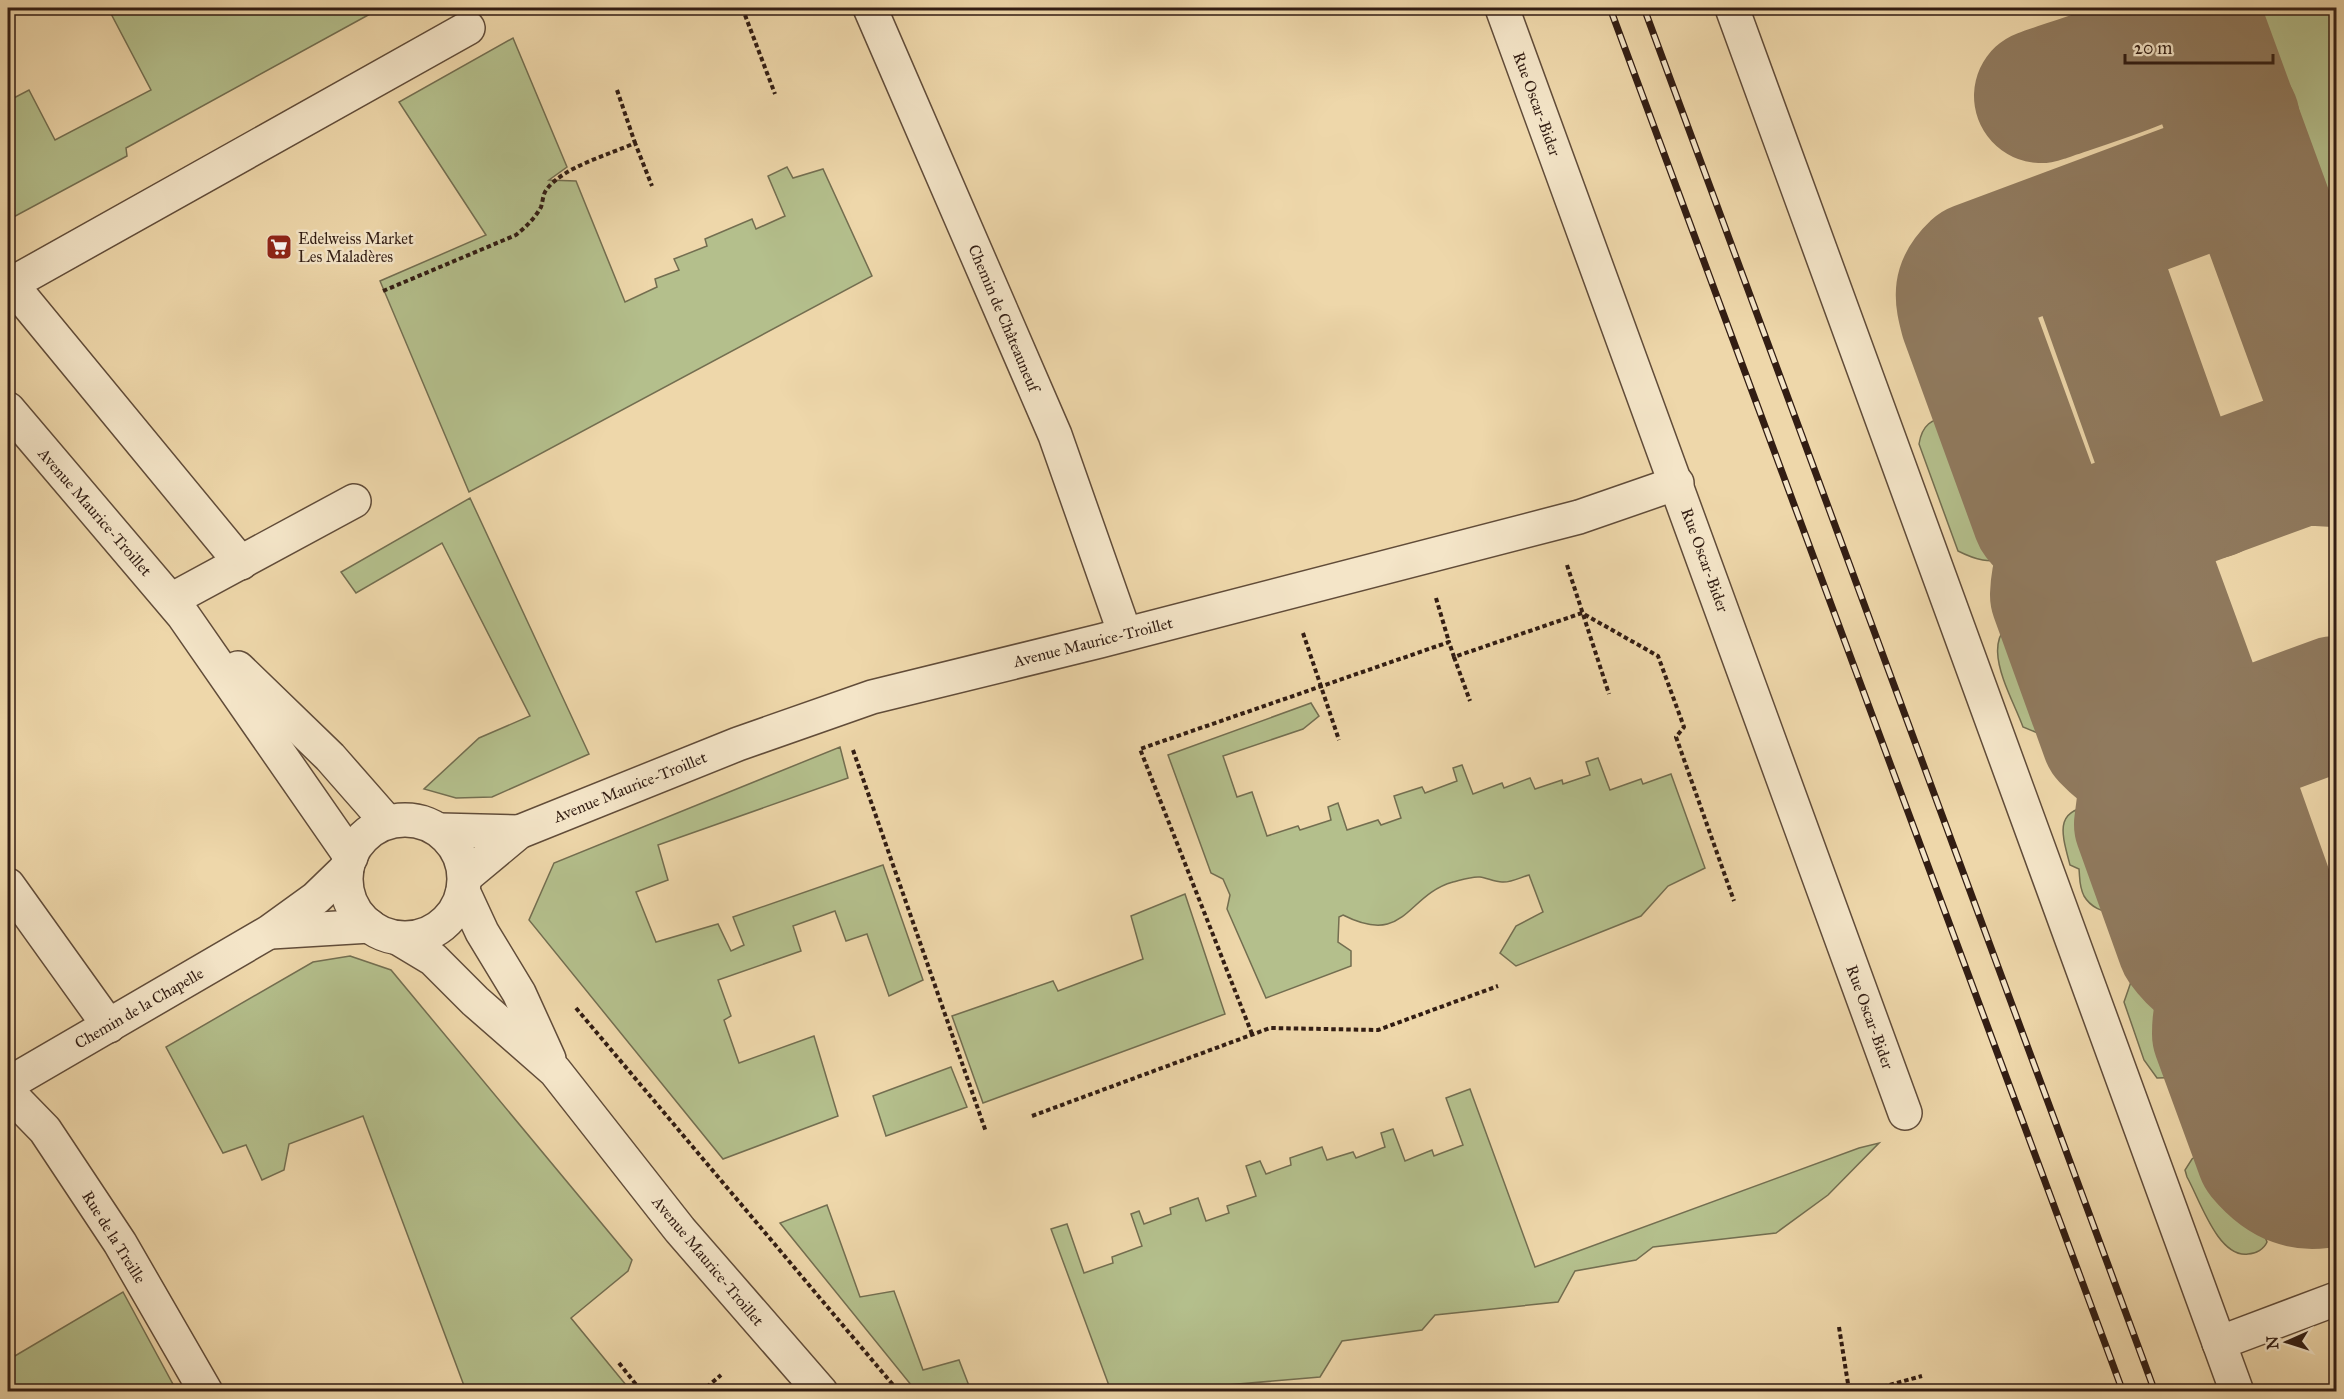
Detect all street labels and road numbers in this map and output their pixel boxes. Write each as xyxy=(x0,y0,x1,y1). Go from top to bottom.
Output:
street label: Rue Oscar-Bider xyxy=(1509,49,1565,159)
street label: Chemin de Châteauneuf xyxy=(964,242,1045,397)
street label: Avenue Maurice-Troillet xyxy=(34,443,156,580)
street label: Rue Oscar-Bider xyxy=(1677,505,1733,615)
street label: Avenue Maurice-Troillet xyxy=(1010,613,1175,671)
street label: Avenue Maurice-Troillet xyxy=(550,747,710,827)
street label: Rue Oscar-Bider xyxy=(1842,962,1898,1072)
street label: Chemin de la Chapelle xyxy=(71,963,207,1053)
street label: Rue de la Treille xyxy=(78,1187,150,1287)
street label: Avenue Maurice-Troillet xyxy=(648,1191,768,1330)

